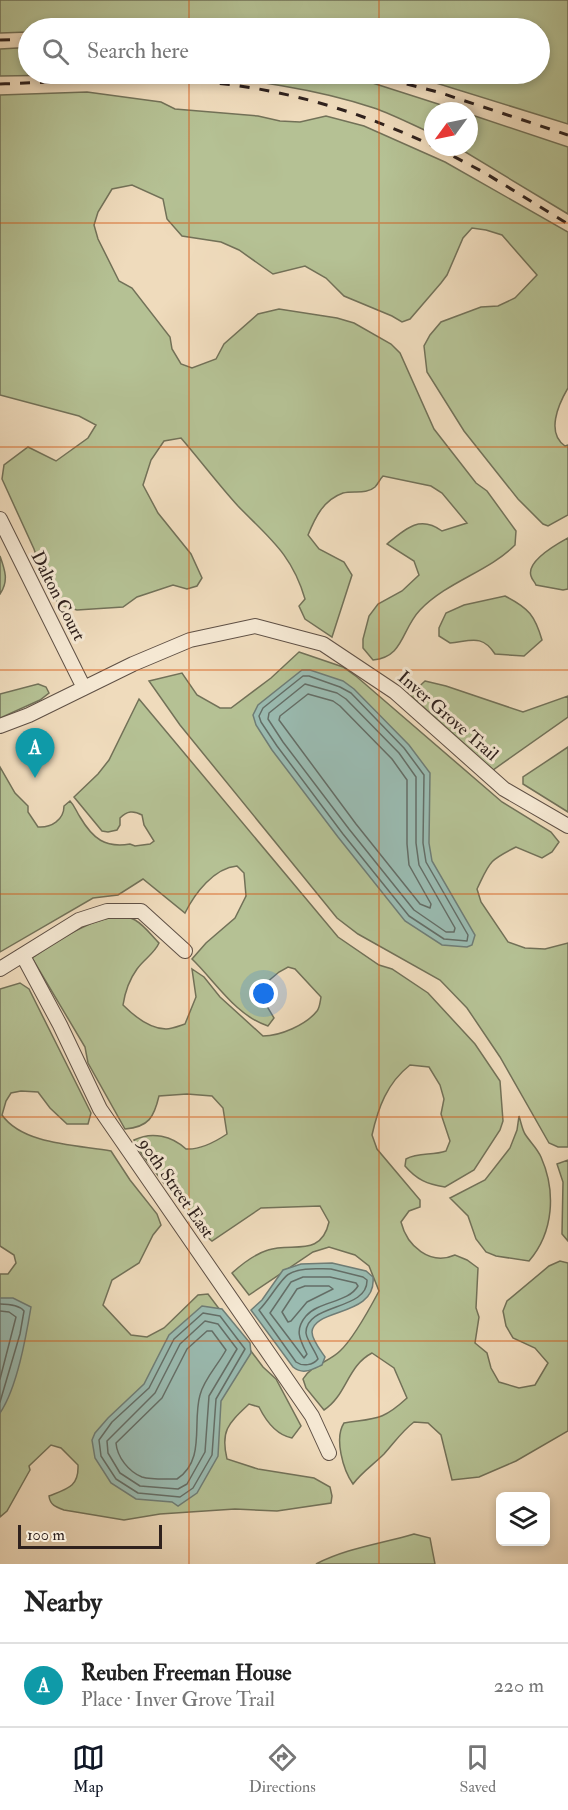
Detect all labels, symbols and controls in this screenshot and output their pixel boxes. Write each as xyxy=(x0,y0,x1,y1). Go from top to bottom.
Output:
search box xyxy=(18,18,550,84)
icon: search xyxy=(39,35,72,68)
text: Search here xyxy=(87,37,189,65)
north arrow xyxy=(424,102,478,156)
street label: Dalton Court xyxy=(26,547,91,645)
street label: Inver Grove Trail xyxy=(393,666,503,766)
pin: A xyxy=(15,728,54,778)
your location xyxy=(249,979,278,1008)
street label: 90th Street East xyxy=(132,1132,219,1243)
map controls xyxy=(496,1492,550,1546)
button: layers xyxy=(496,1492,550,1546)
scale bar xyxy=(18,1522,162,1550)
text: 100 m xyxy=(27,1525,65,1545)
text: Nearby xyxy=(24,1587,102,1619)
text: Reuben Freeman House xyxy=(81,1659,291,1687)
text: A xyxy=(37,1673,50,1698)
text: 220 m xyxy=(494,1673,544,1698)
text: Place · Inver Grove Trail xyxy=(81,1687,275,1712)
tab: Map xyxy=(72,1741,105,1797)
tab: Directions xyxy=(249,1741,316,1797)
tab: Saved xyxy=(460,1741,496,1797)

